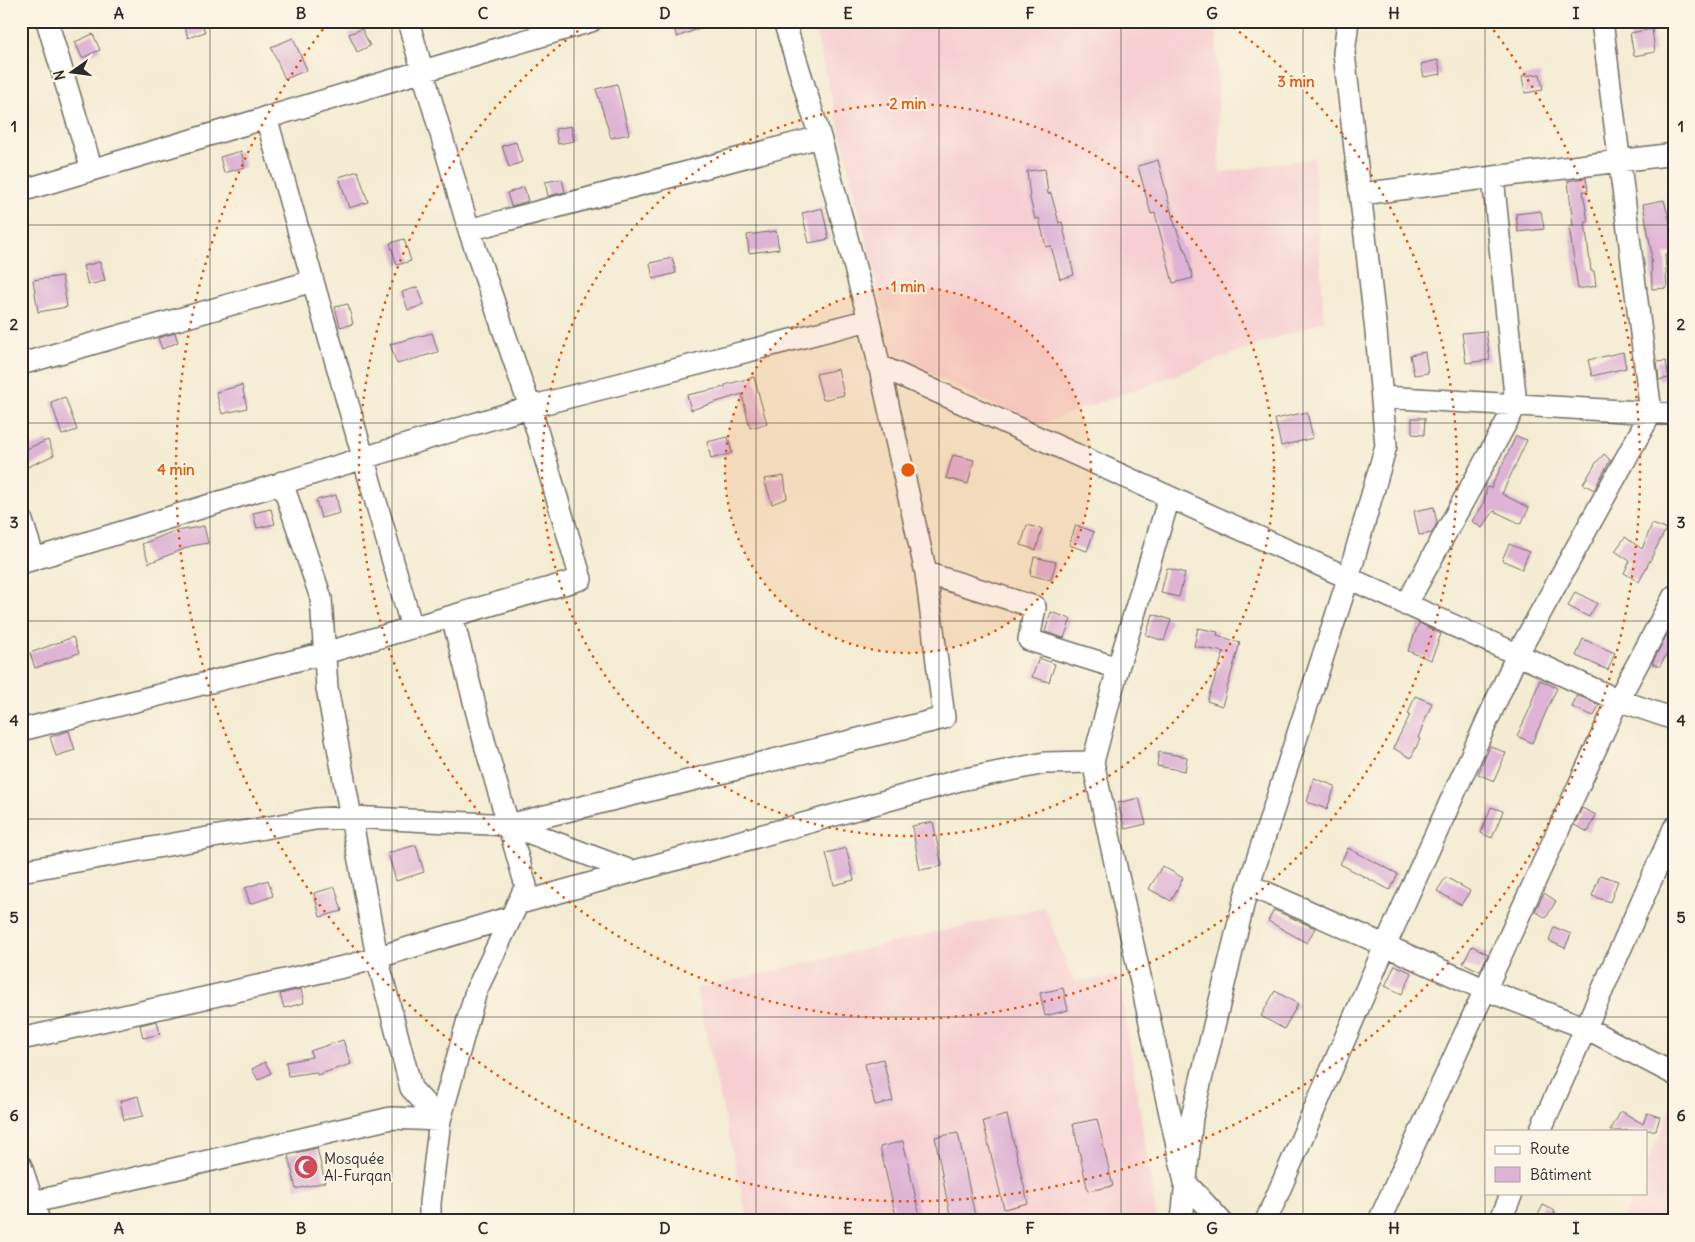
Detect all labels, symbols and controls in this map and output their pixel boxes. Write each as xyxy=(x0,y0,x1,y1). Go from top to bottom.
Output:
text: A xyxy=(114,3,124,23)
text: B xyxy=(296,3,307,23)
text: C xyxy=(478,3,489,23)
text: D xyxy=(659,3,671,23)
text: E xyxy=(843,3,853,23)
text: F xyxy=(1025,3,1035,23)
text: G xyxy=(1206,3,1218,23)
text: H xyxy=(1388,3,1400,23)
text: I xyxy=(1573,3,1580,23)
north arrow xyxy=(48,48,98,98)
text: N xyxy=(49,68,69,82)
text: 3 min xyxy=(1277,72,1315,91)
text: 2 min xyxy=(890,94,927,113)
text: 1 xyxy=(11,116,17,136)
text: 1 xyxy=(1678,116,1684,136)
text: 1 min xyxy=(891,277,926,296)
text: 2 xyxy=(10,314,19,334)
text: 2 xyxy=(1677,314,1686,334)
text: 4 min xyxy=(157,460,195,479)
centre of rings xyxy=(899,461,917,479)
text: 3 xyxy=(9,512,19,532)
text: 3 xyxy=(1676,512,1686,532)
text: 4 xyxy=(9,710,19,730)
text: 4 xyxy=(1676,710,1686,730)
text: 5 xyxy=(9,907,19,927)
text: 5 xyxy=(1676,907,1686,927)
text: 6 xyxy=(9,1105,19,1125)
text: 6 xyxy=(1676,1105,1686,1125)
legend xyxy=(1485,1130,1648,1194)
text: Route xyxy=(1530,1139,1570,1158)
place label: Mosquée Al-Furqan xyxy=(324,1149,392,1185)
mosque icon: Mosquée Al-Furqan xyxy=(293,1154,319,1180)
text: Bâtiment xyxy=(1530,1165,1592,1184)
text: A xyxy=(114,1218,124,1238)
text: B xyxy=(296,1218,307,1238)
text: C xyxy=(478,1218,489,1238)
text: D xyxy=(659,1218,671,1238)
text: E xyxy=(843,1218,853,1238)
text: F xyxy=(1025,1218,1035,1238)
text: G xyxy=(1206,1218,1218,1238)
text: H xyxy=(1388,1218,1400,1238)
text: I xyxy=(1573,1218,1580,1238)

